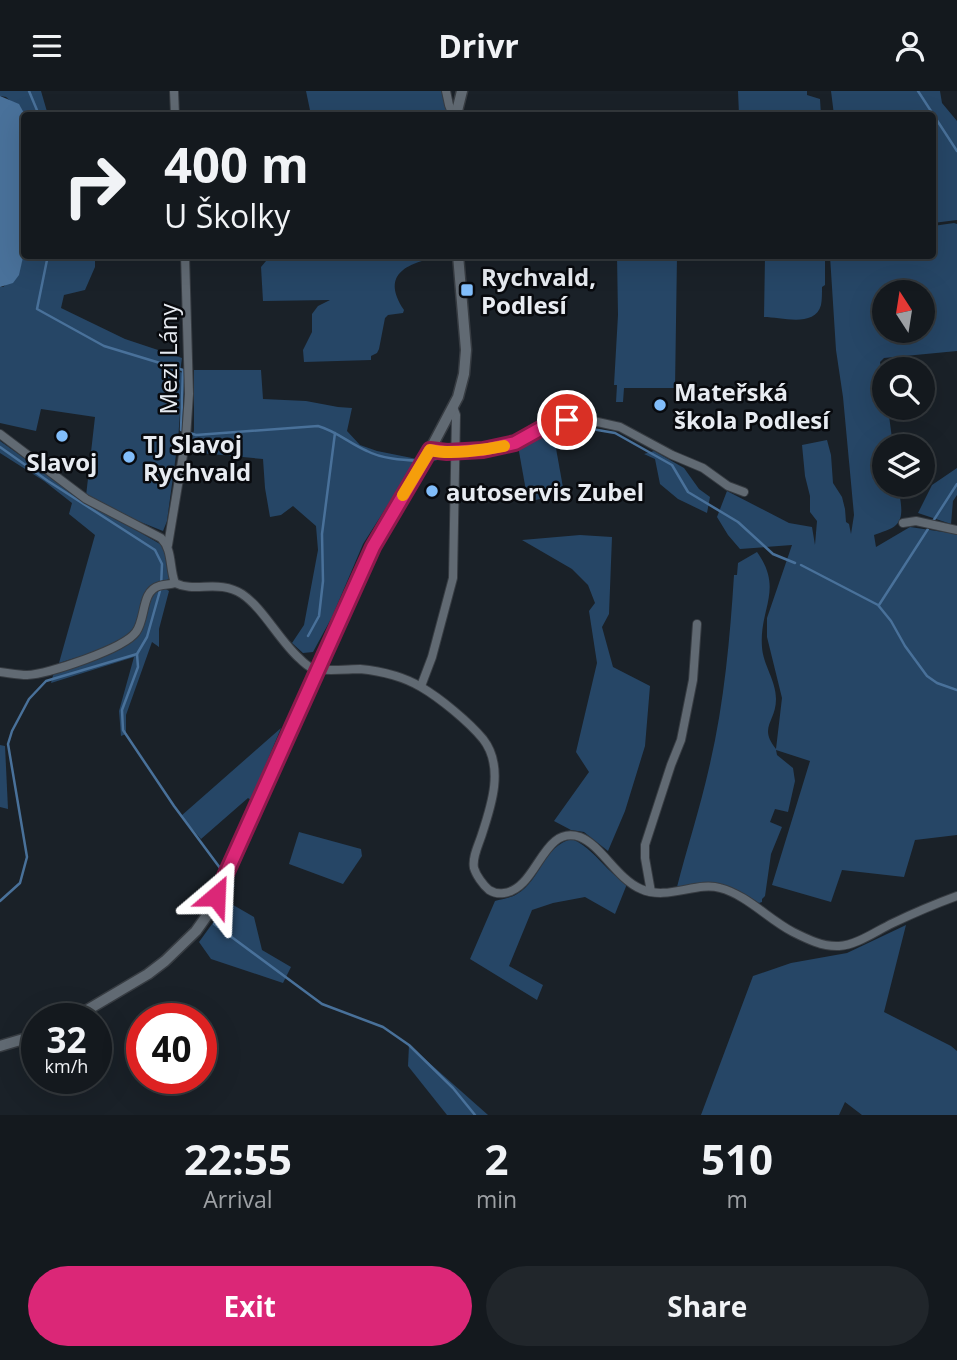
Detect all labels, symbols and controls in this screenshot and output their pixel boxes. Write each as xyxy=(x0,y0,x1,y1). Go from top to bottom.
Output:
text: Drivr xyxy=(438,24,519,67)
icon: menu xyxy=(28,27,66,65)
icon: person xyxy=(891,27,929,65)
text: 400 m xyxy=(164,131,309,197)
icon: right xyxy=(49,140,140,231)
text: U Školky xyxy=(164,194,290,237)
place label: Rychvald, Podlesí xyxy=(481,260,596,321)
north arrow xyxy=(872,280,934,343)
map controls xyxy=(872,280,935,497)
marker: Rychvald, Podlesí xyxy=(459,282,475,298)
street label: Mezi Lány xyxy=(151,302,184,415)
button: search xyxy=(872,357,935,420)
place label: Mateřská škola Podlesí xyxy=(674,375,831,436)
pin xyxy=(537,390,597,450)
marker: Mateřská škola Podlesí xyxy=(652,397,668,413)
icon: arrive xyxy=(548,401,586,439)
place label: TJ Slavoj Rychvald xyxy=(143,427,251,488)
marker: Slavoj xyxy=(54,428,70,444)
button: layers xyxy=(872,434,935,497)
place label: Slavoj xyxy=(27,445,97,478)
marker: TJ Slavoj Rychvald xyxy=(121,449,137,465)
place label: autoservis Zubel xyxy=(446,475,644,508)
marker: autoservis Zubel xyxy=(424,483,440,499)
position arrow xyxy=(179,859,253,933)
speed limit sign: 40 xyxy=(126,1003,217,1094)
text: 32 xyxy=(46,1016,87,1063)
text: km/h xyxy=(45,1054,88,1078)
text: 22:55 xyxy=(184,1130,292,1187)
text: 2 xyxy=(484,1130,509,1187)
text: 510 xyxy=(701,1130,773,1187)
text: Arrival xyxy=(203,1183,273,1215)
text: min xyxy=(476,1183,517,1215)
text: m xyxy=(726,1183,748,1215)
button: Exit xyxy=(28,1266,472,1346)
button: Share xyxy=(486,1266,929,1346)

